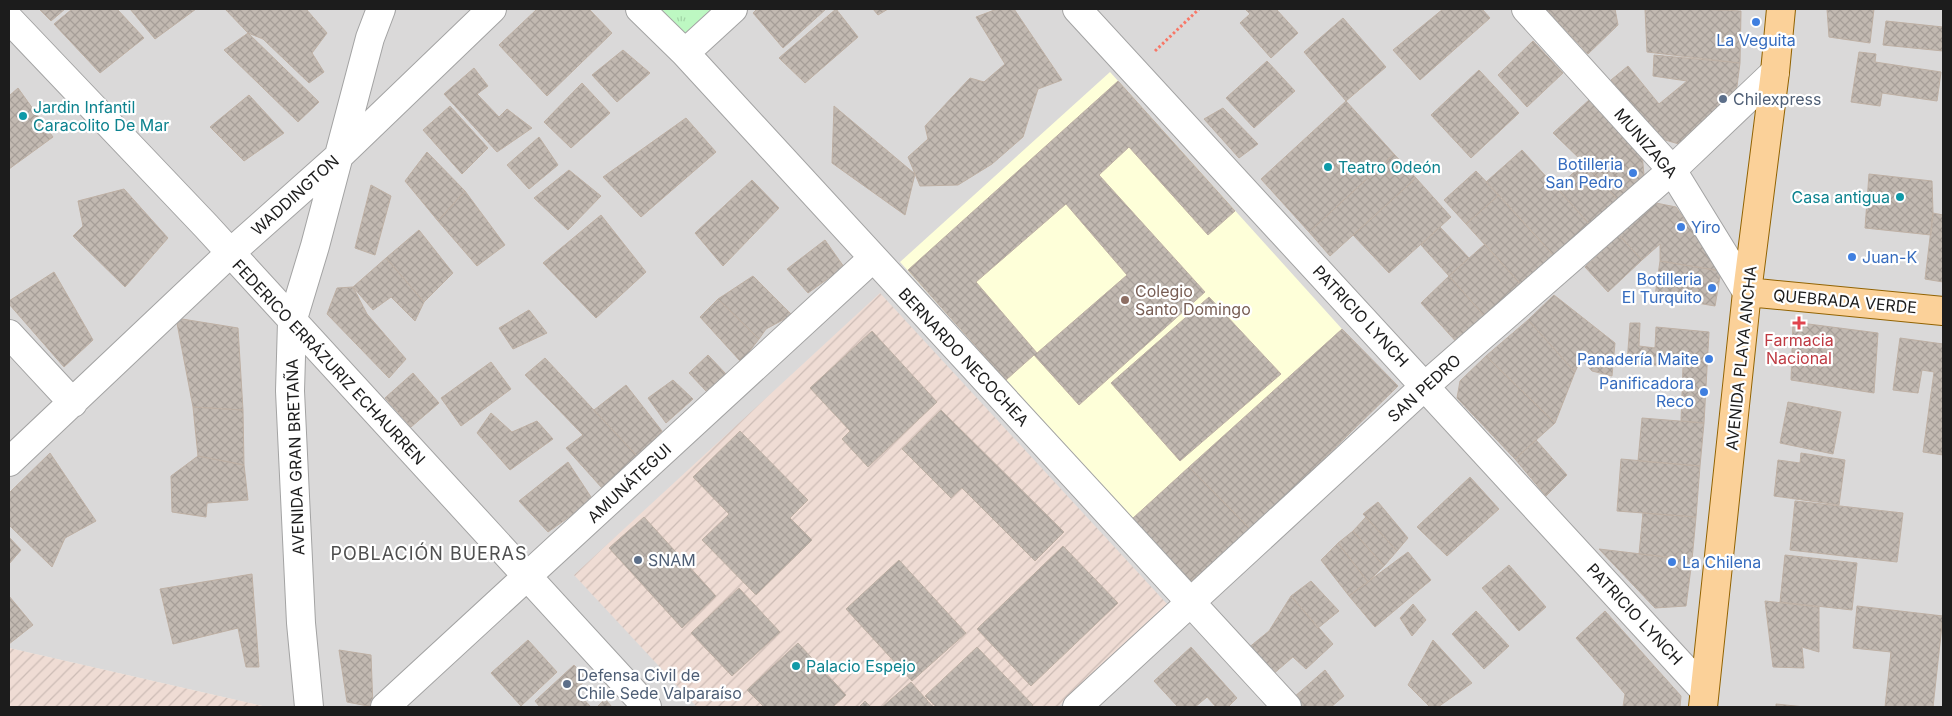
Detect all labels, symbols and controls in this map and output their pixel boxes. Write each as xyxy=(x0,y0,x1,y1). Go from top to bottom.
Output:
marker: La Veguita xyxy=(1750,16,1762,28)
place label: La Veguita xyxy=(1716,30,1796,50)
place label: Chilexpress xyxy=(1733,89,1821,109)
marker: Chilexpress xyxy=(1717,93,1729,105)
place label: Jardin Infantil Caracolito De Mar xyxy=(33,97,169,135)
street label: MUNIZAGA xyxy=(1610,104,1682,182)
marker: Jardin Infantil Caracolito De Mar xyxy=(17,110,29,122)
street label: WADDINGTON xyxy=(247,150,343,240)
place label: Botilleria San Pedro xyxy=(1545,154,1623,192)
place label: Teatro Odeón xyxy=(1338,157,1441,177)
marker: Teatro Odeón xyxy=(1322,161,1334,173)
marker: Botilleria San Pedro xyxy=(1627,167,1639,179)
place label: Casa antigua xyxy=(1792,187,1890,207)
marker: Casa antigua xyxy=(1894,191,1906,203)
place label: Yiro xyxy=(1691,217,1721,237)
marker: Yiro xyxy=(1675,221,1687,233)
place label: Juan-K xyxy=(1862,247,1917,267)
marker: Juan-K xyxy=(1846,251,1858,263)
street label: FEDERICO ERRÁZURIZ ECHAURREN xyxy=(228,255,430,469)
street label: PATRICIO LYNCH xyxy=(1309,261,1413,371)
street label: AVENIDA PLAYA ANCHA xyxy=(1721,265,1761,451)
place label: Botilleria El Turquito xyxy=(1622,269,1702,307)
place label: Colegio Santo Domingo xyxy=(1135,281,1251,319)
marker: Botilleria El Turquito xyxy=(1706,282,1718,294)
street label: BERNARDO NECOCHEA xyxy=(895,284,1033,430)
street label: QUEBRADA VERDE xyxy=(1772,285,1918,317)
marker: Colegio Santo Domingo xyxy=(1119,294,1131,306)
marker: Farmacia Nacional xyxy=(1793,317,1805,329)
place label: Farmacia Nacional xyxy=(1764,330,1834,368)
place label: Panadería Maite xyxy=(1577,349,1699,369)
street label: SAN PEDRO xyxy=(1383,350,1465,426)
marker: Panadería Maite xyxy=(1703,353,1715,365)
street label: AVENIDA GRAN BRETAÑA xyxy=(282,358,308,556)
place label: Panificadora Reco xyxy=(1599,373,1694,411)
marker: Panificadora Reco xyxy=(1698,386,1710,398)
street label: AMUNÁTEGUI xyxy=(583,439,675,527)
district label: POBLACIÓN BUERAS xyxy=(331,542,527,564)
place label: SNAM xyxy=(648,550,696,570)
place label: La Chilena xyxy=(1682,552,1761,572)
marker: SNAM xyxy=(632,554,644,566)
marker: La Chilena xyxy=(1666,556,1678,568)
street label: PATRICIO LYNCH xyxy=(1583,559,1687,669)
place label: Palacio Espejo xyxy=(806,656,916,676)
marker: Palacio Espejo xyxy=(790,660,802,672)
place label: Defensa Civil de Chile Sede Valparaíso xyxy=(577,665,742,703)
marker: Defensa Civil de Chile Sede Valparaíso xyxy=(561,678,573,690)

